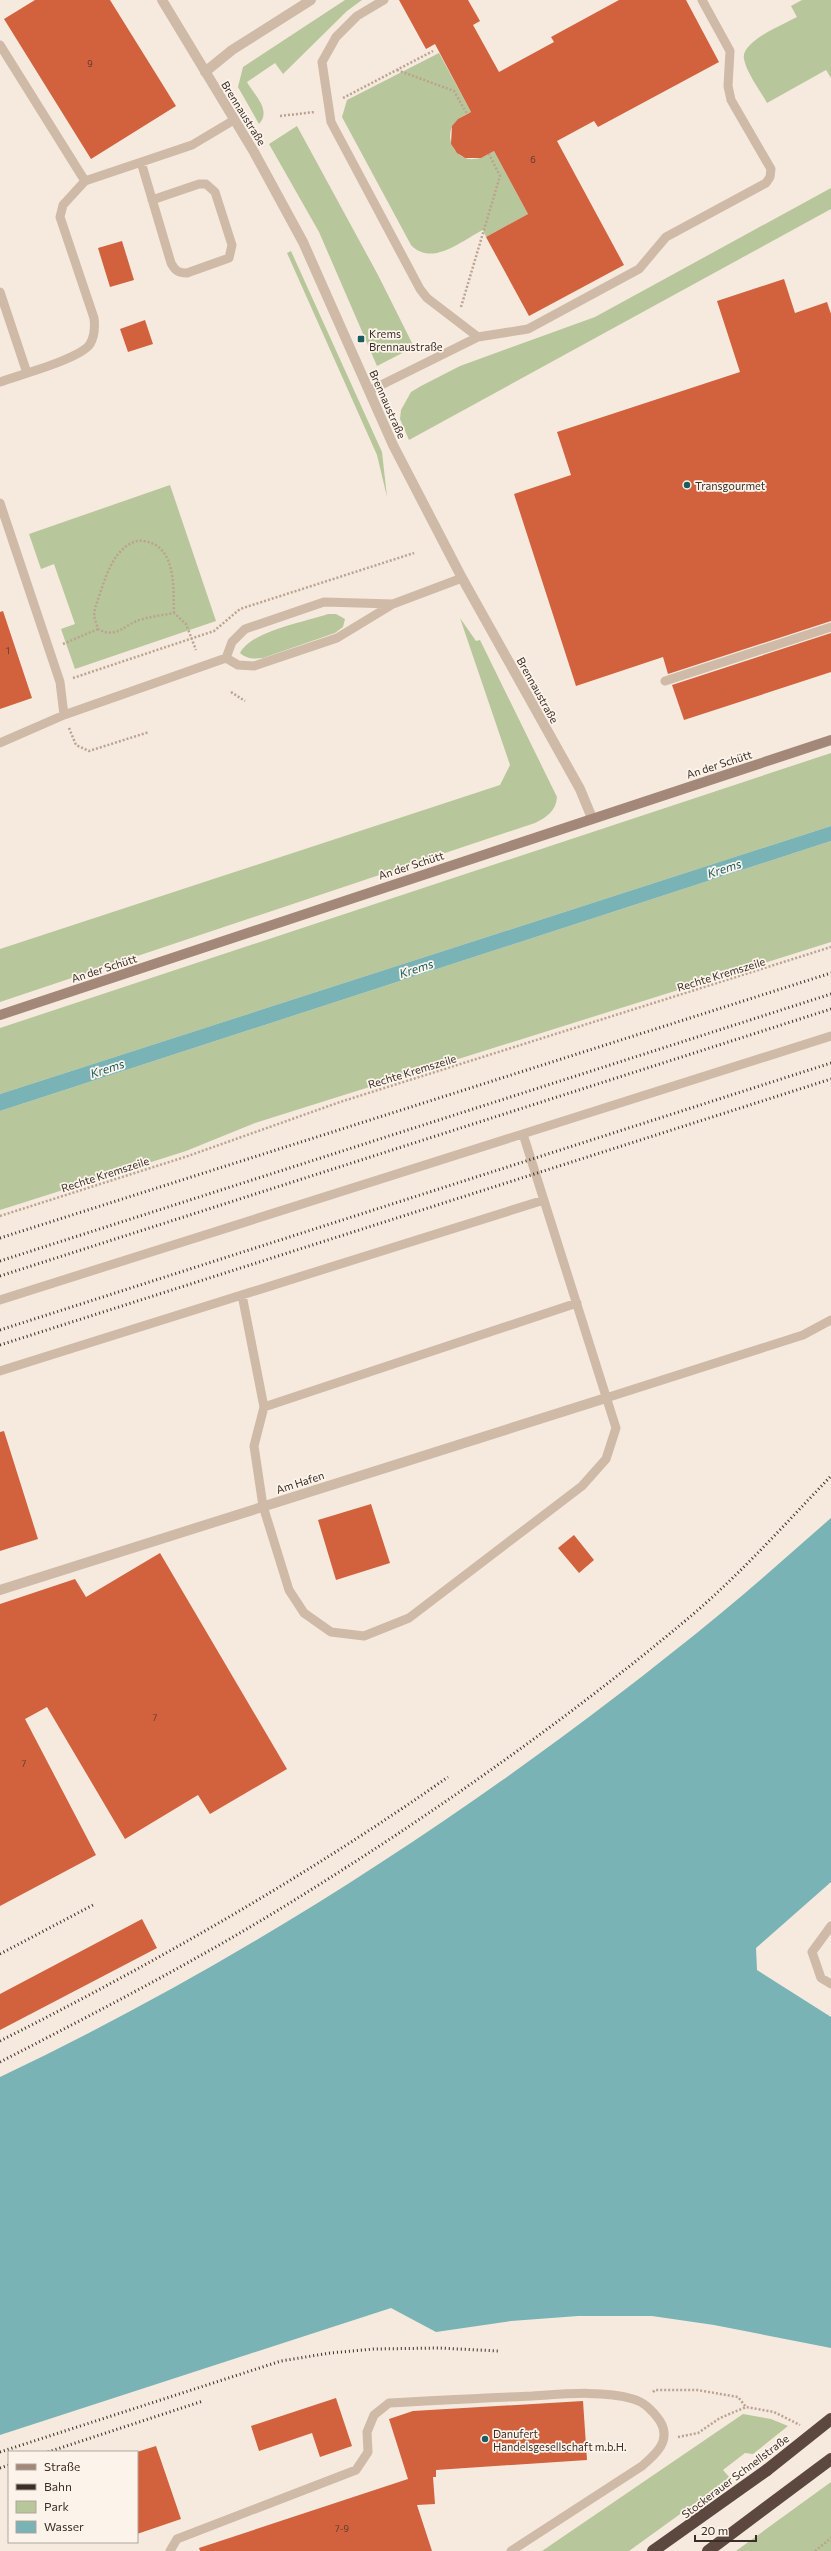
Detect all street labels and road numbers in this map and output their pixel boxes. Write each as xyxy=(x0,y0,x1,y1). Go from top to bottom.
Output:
street label: Brennaustraße xyxy=(219,78,269,148)
street label: Brennaustraße xyxy=(367,368,409,440)
street label: Brennaustraße xyxy=(514,655,562,726)
street label: An der Schütt xyxy=(685,747,754,781)
street label: An der Schütt xyxy=(377,848,446,882)
street label: An der Schütt xyxy=(70,951,139,985)
street label: Rechte Kremszeile xyxy=(675,954,767,994)
street label: Rechte Kremszeile xyxy=(366,1051,458,1091)
street label: Rechte Kremszeile xyxy=(59,1154,151,1194)
street label: Am Hafen xyxy=(274,1468,326,1496)
street label: Stockerauer Schnellstraße xyxy=(679,2431,791,2521)

